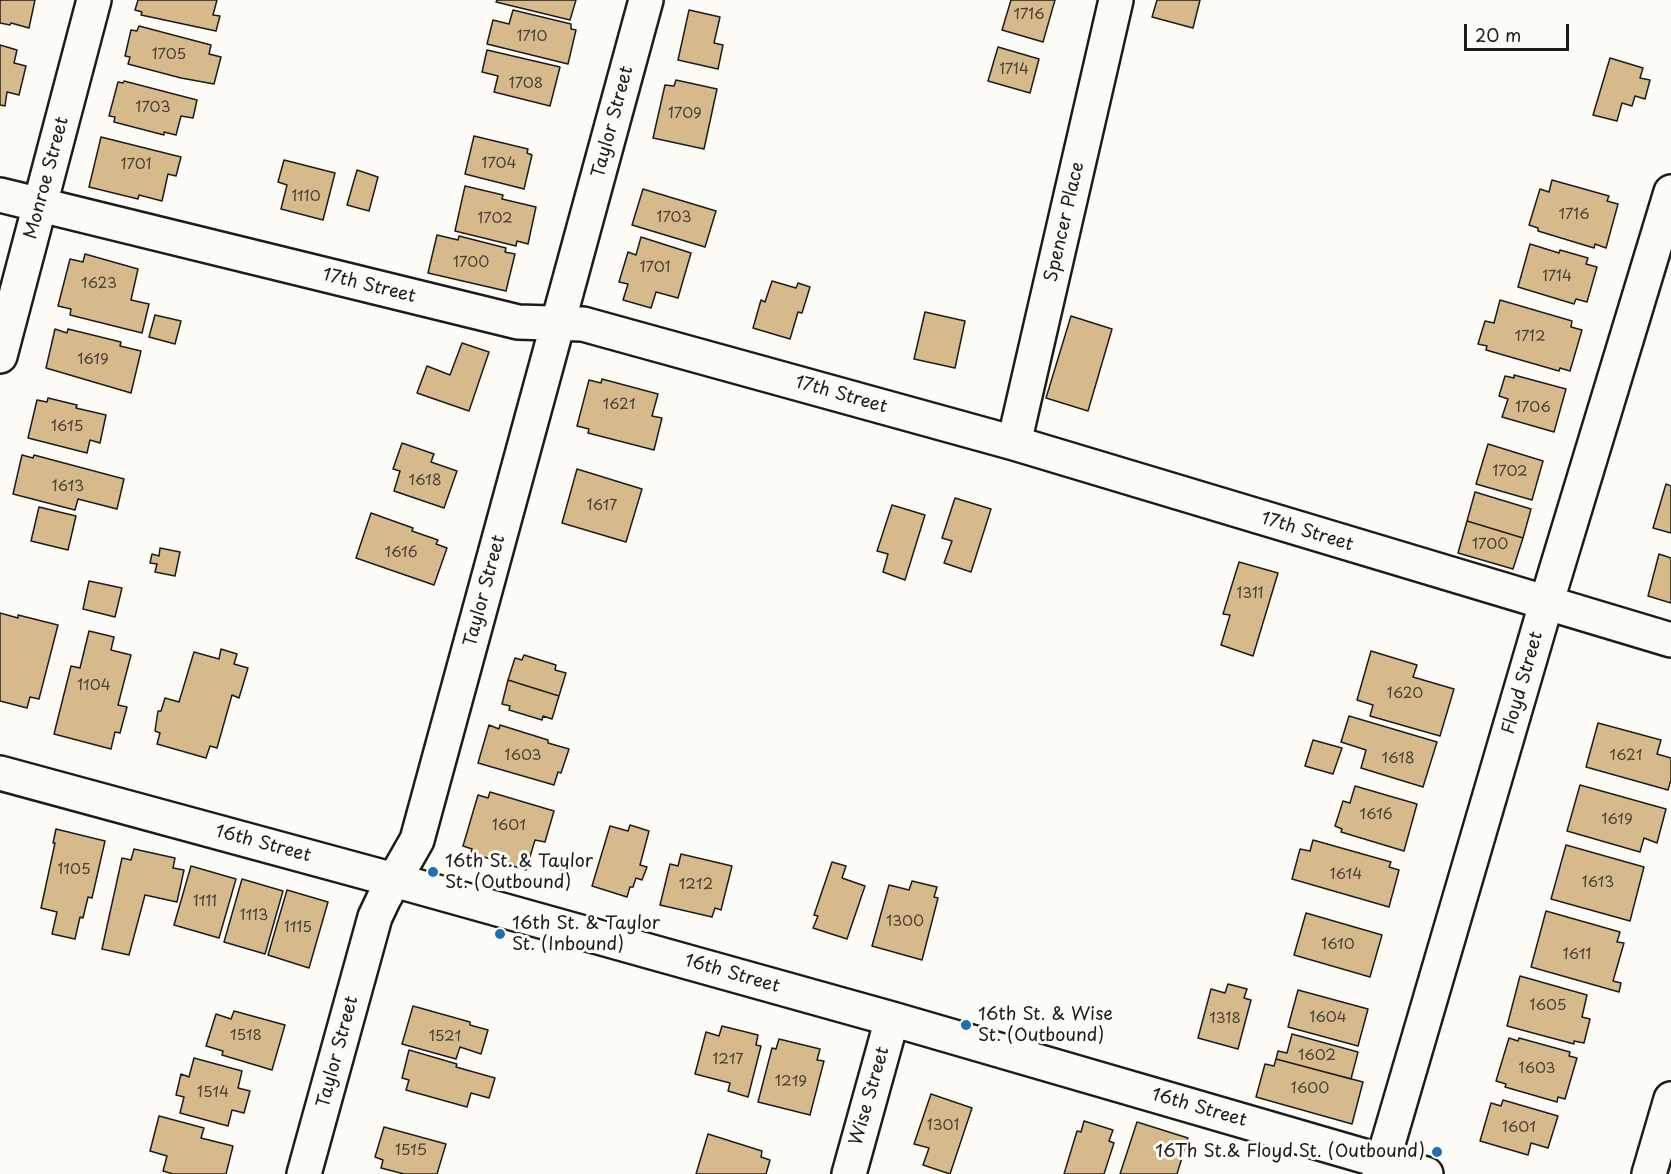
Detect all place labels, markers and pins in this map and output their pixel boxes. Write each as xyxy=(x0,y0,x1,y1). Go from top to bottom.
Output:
place label: 16th St. & Taylor St. (Outbound) xyxy=(445,851,593,894)
marker: 16th St. & Taylor St. (Outbound) xyxy=(426,865,440,879)
place label: 16th St. & Taylor St. (Inbound) xyxy=(512,913,660,956)
marker: 16th St. & Taylor St. (Inbound) xyxy=(493,927,507,941)
place label: 16th St. & Wise St. (Outbound) xyxy=(978,1004,1113,1046)
marker: 16th St. & Wise St. (Outbound) xyxy=(959,1018,973,1032)
place label: 16Th St.& Floyd St. (Outbound) xyxy=(1155,1141,1425,1163)
marker: 16Th St.& Floyd St. (Outbound) xyxy=(1430,1145,1444,1159)

